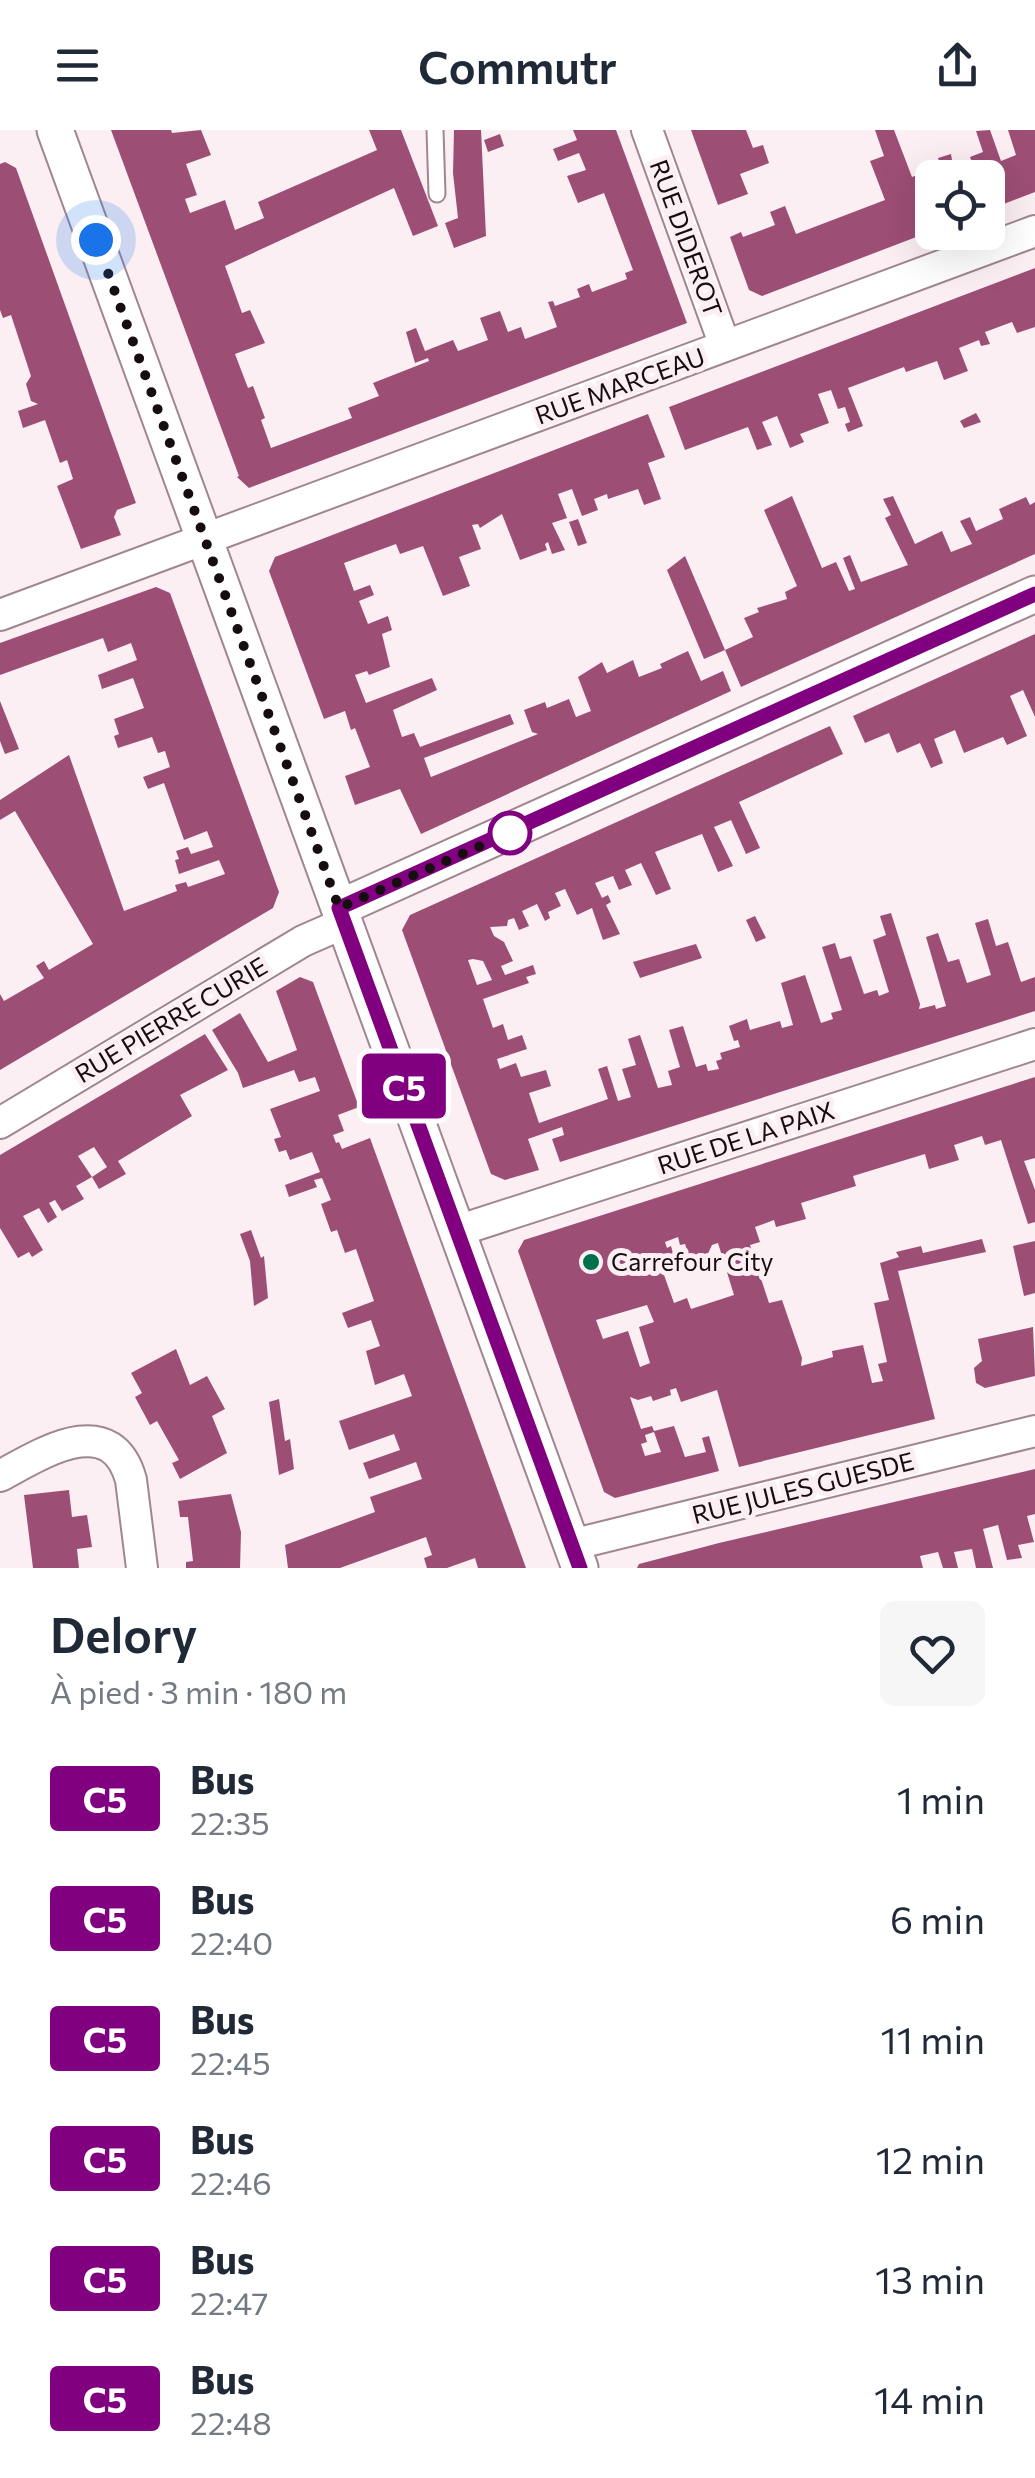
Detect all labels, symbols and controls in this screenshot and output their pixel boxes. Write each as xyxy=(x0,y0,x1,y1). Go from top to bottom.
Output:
icon: menu xyxy=(50,38,105,93)
text: Commutr xyxy=(418,38,617,93)
icon: share xyxy=(930,38,985,93)
street label: RUE DIDEROT xyxy=(645,155,729,320)
map controls xyxy=(915,160,1005,250)
button: locate xyxy=(915,160,1005,250)
your location xyxy=(71,215,121,265)
street label: RUE MARCEAU xyxy=(531,340,709,430)
unlabelled marker xyxy=(489,812,531,854)
street label: RUE PIERRE CURIE xyxy=(69,950,272,1088)
line badge: C5 xyxy=(359,1054,449,1118)
text: C5 xyxy=(382,1065,426,1108)
street label: RUE DE LA PAIX xyxy=(654,1094,838,1180)
place label: Carrefour City xyxy=(611,1246,773,1276)
marker: Carrefour City xyxy=(580,1251,602,1273)
street label: RUE JULES GUESDE xyxy=(689,1445,917,1529)
button: heart xyxy=(880,1601,985,1706)
text: Delory xyxy=(50,1604,197,1663)
text: À pied · 3 min · 180 m xyxy=(50,1671,347,1711)
text: Bus xyxy=(190,1755,255,1802)
text: 1 min xyxy=(897,1775,985,1822)
text: C5 xyxy=(83,1777,127,1820)
text: 22:35 xyxy=(190,1802,270,1842)
text: Bus xyxy=(190,1875,255,1922)
text: 6 min xyxy=(890,1895,985,1942)
text: C5 xyxy=(83,1897,127,1940)
text: 22:40 xyxy=(190,1922,273,1962)
text: Bus xyxy=(190,1995,255,2042)
text: 11 min xyxy=(881,2015,985,2062)
text: C5 xyxy=(83,2017,127,2060)
text: 22:45 xyxy=(190,2042,271,2082)
text: Bus xyxy=(190,2115,255,2162)
text: 12 min xyxy=(876,2135,985,2182)
text: C5 xyxy=(83,2137,127,2180)
text: 22:46 xyxy=(190,2162,272,2202)
text: Bus xyxy=(190,2235,255,2282)
text: 13 min xyxy=(875,2255,985,2302)
text: C5 xyxy=(83,2257,127,2300)
text: 22:47 xyxy=(190,2282,269,2322)
text: Bus xyxy=(190,2355,255,2402)
text: 14 min xyxy=(874,2375,985,2422)
text: C5 xyxy=(83,2377,127,2420)
text: 22:48 xyxy=(190,2402,272,2442)

